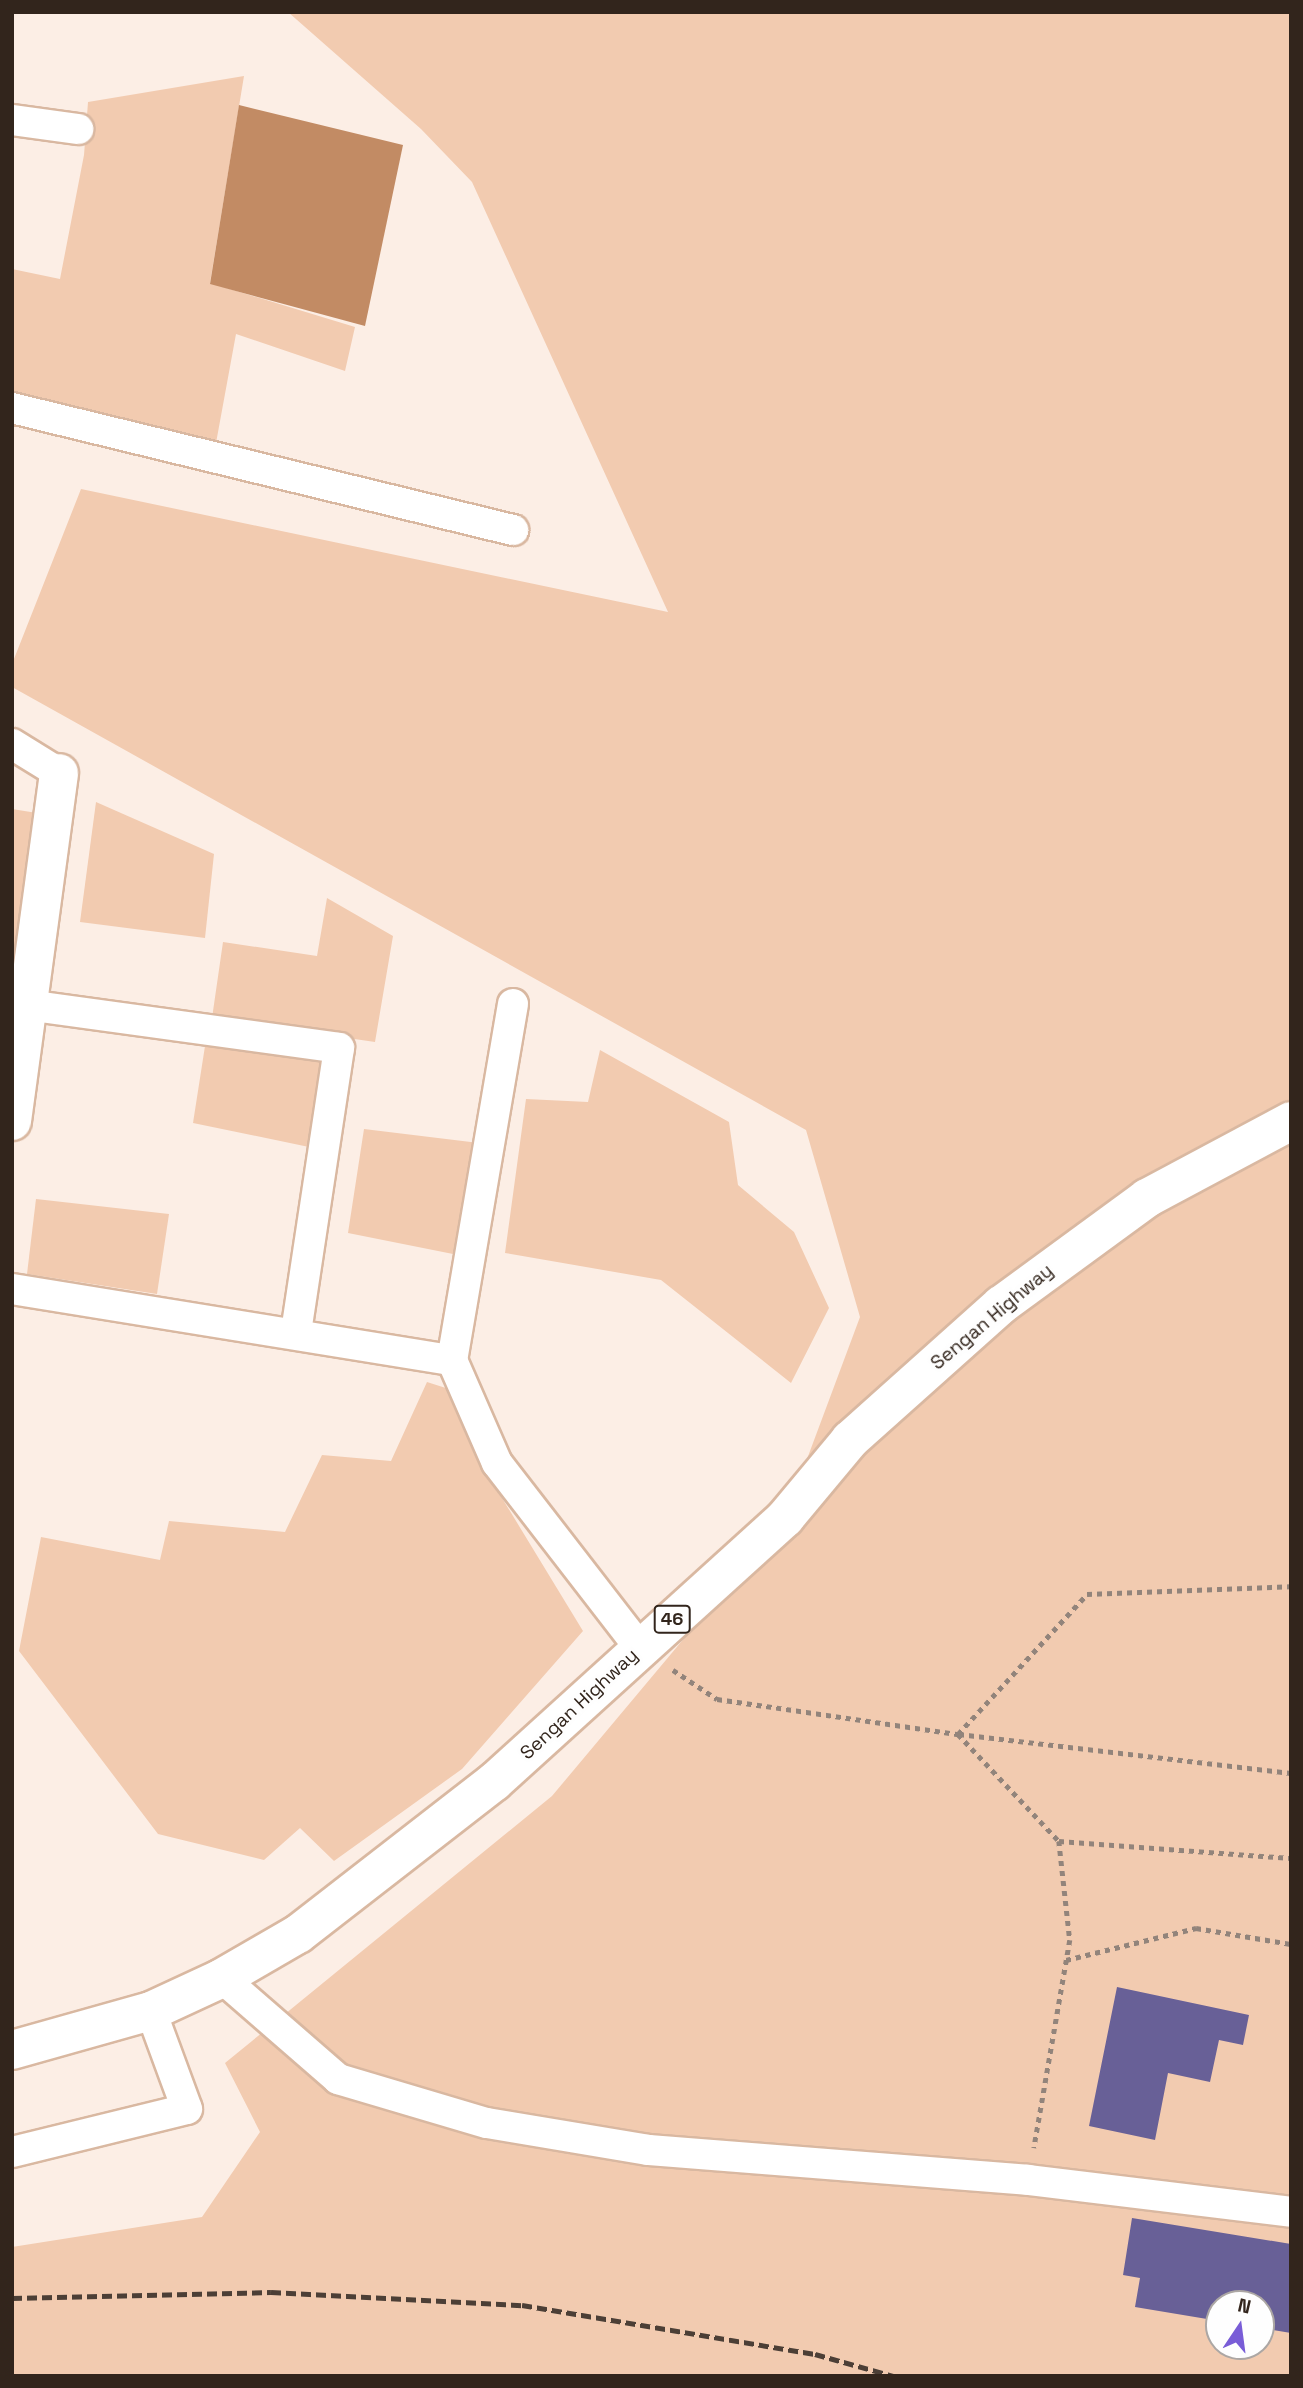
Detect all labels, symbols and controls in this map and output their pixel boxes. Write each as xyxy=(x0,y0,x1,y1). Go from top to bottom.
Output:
street label: Sengan Highway xyxy=(926,1259,1058,1375)
road number: 46 xyxy=(653,1604,691,1634)
street label: Sengan Highway xyxy=(515,1644,643,1764)
north arrow xyxy=(1205,2290,1275,2360)
text: N xyxy=(1235,2292,1253,2320)

